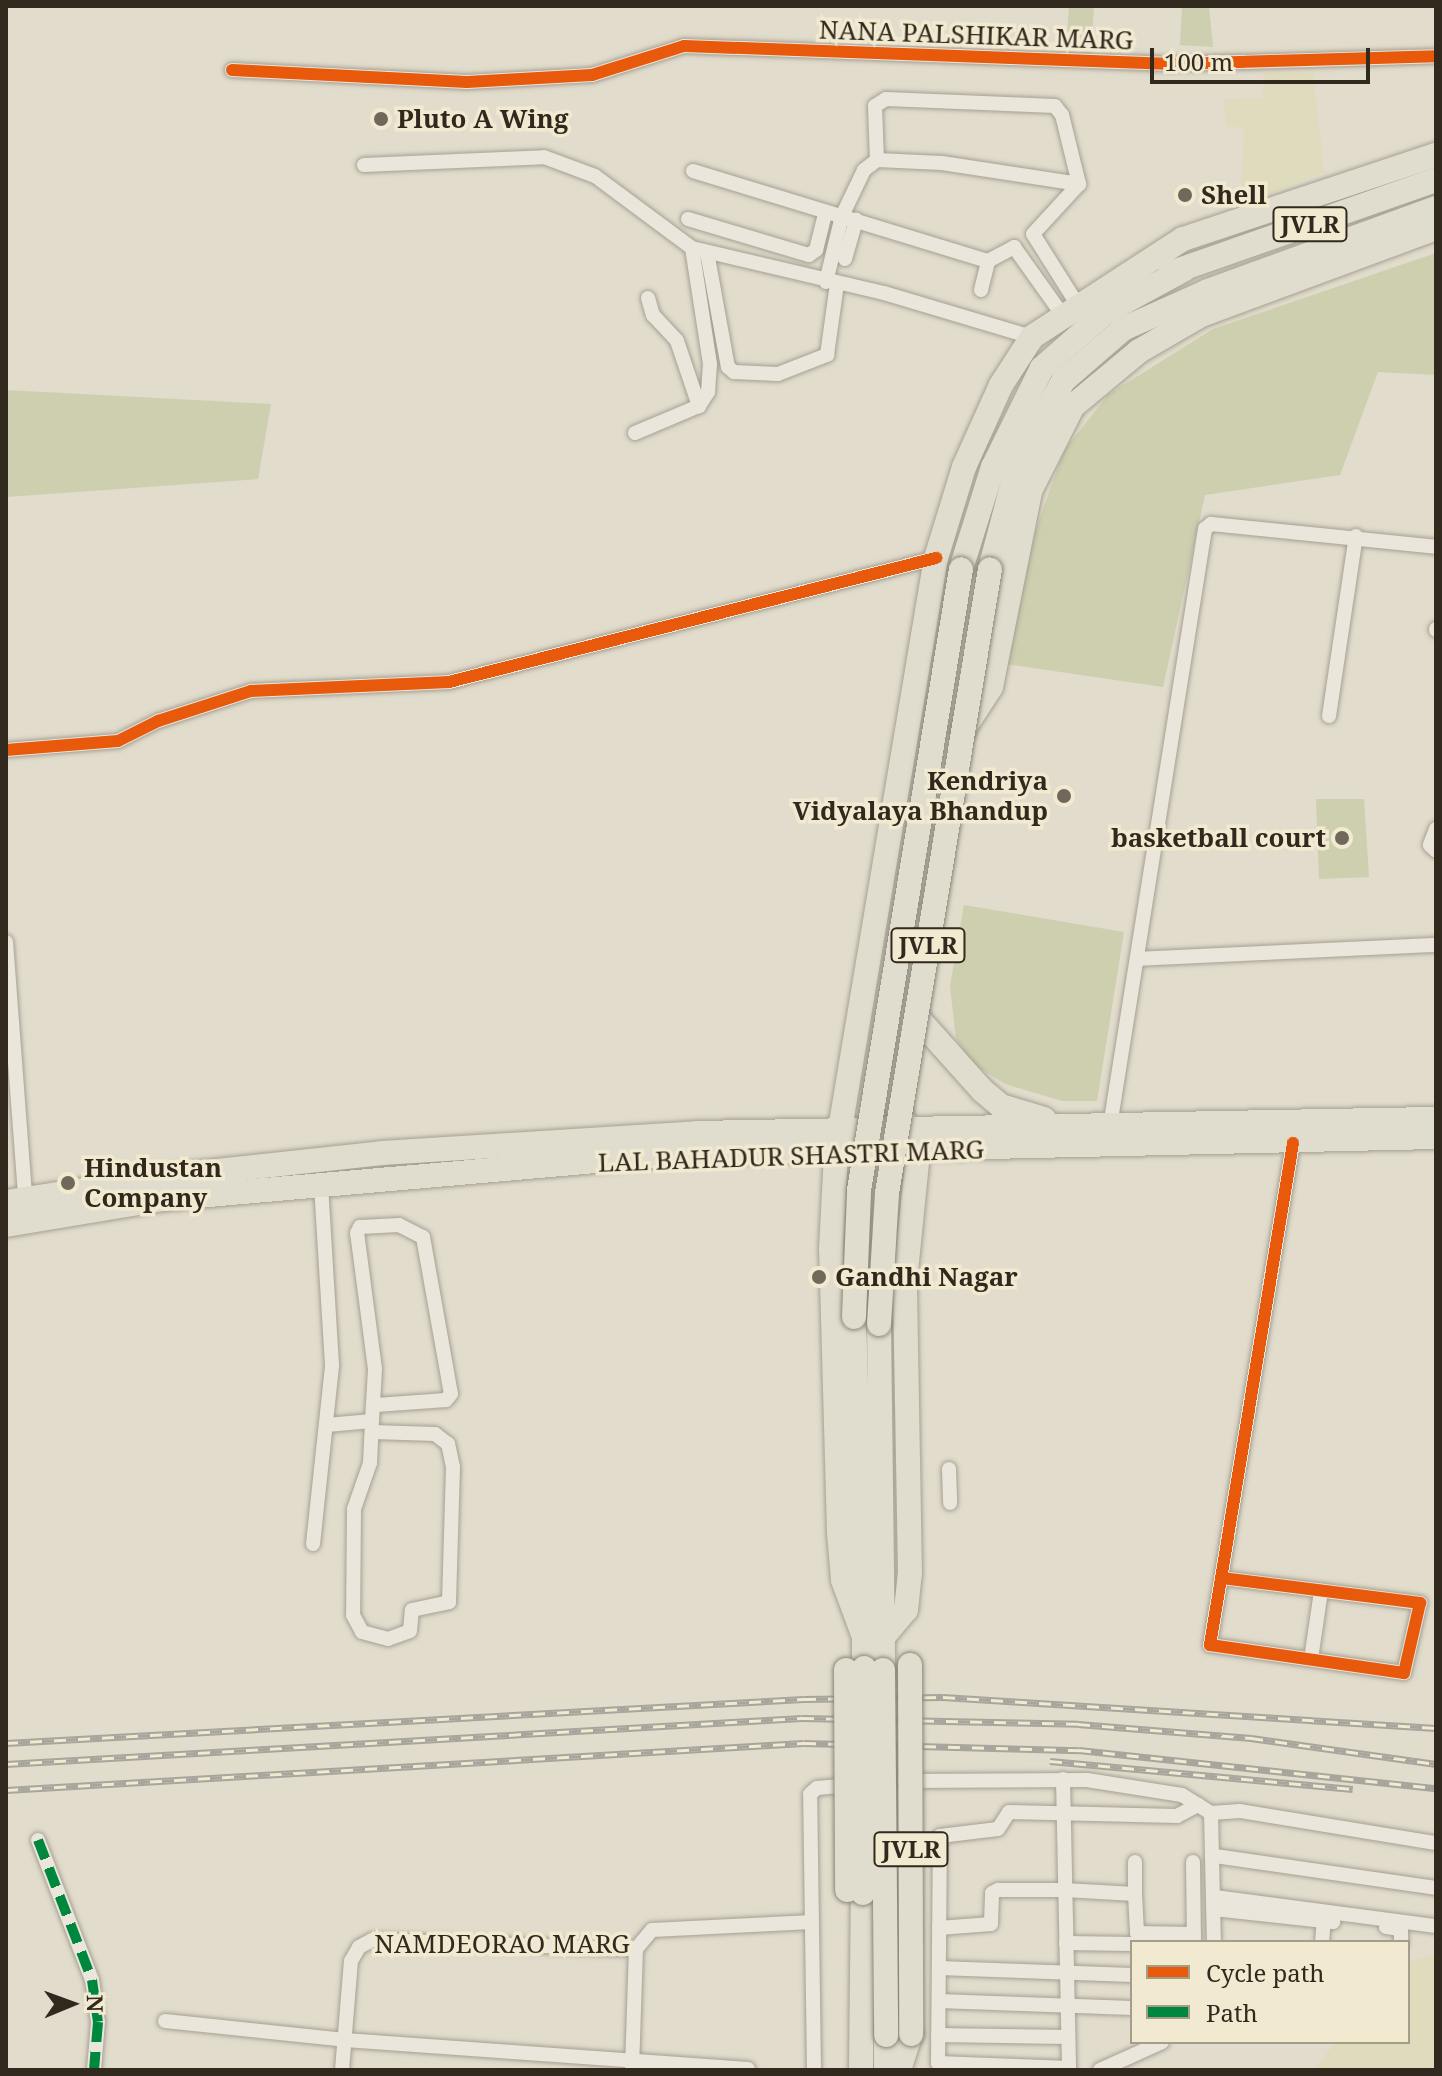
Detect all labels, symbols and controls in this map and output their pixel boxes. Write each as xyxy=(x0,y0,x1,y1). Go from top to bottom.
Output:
street label: NANA PALSHIKAR MARG xyxy=(818,14,1134,56)
scale bar xyxy=(1154,32,1374,82)
text: 100 m xyxy=(1164,45,1233,78)
place label: Pluto A Wing xyxy=(397,103,568,135)
marker: Pluto A Wing xyxy=(372,110,390,128)
place label: Shell xyxy=(1201,179,1267,211)
marker: Shell xyxy=(1176,186,1194,204)
road number: JVLR xyxy=(1272,204,1348,244)
place label: Kendriya Vidyalaya Bhandup xyxy=(793,765,1048,826)
marker: Kendriya Vidyalaya Bhandup xyxy=(1055,787,1073,805)
place label: basketball court xyxy=(1111,822,1326,854)
marker: basketball court xyxy=(1333,829,1351,847)
road number: JVLR xyxy=(890,925,966,965)
street label: LAL BAHADUR SHASTRI MARG xyxy=(597,1134,985,1178)
place label: Hindustan Company xyxy=(84,1152,222,1214)
marker: Hindustan Company xyxy=(59,1174,77,1192)
place label: Gandhi Nagar xyxy=(835,1261,1018,1293)
marker: Gandhi Nagar xyxy=(810,1268,828,1286)
road number: JVLR xyxy=(873,1829,949,1869)
street label: NAMDEORAO MARG xyxy=(374,1928,630,1960)
legend xyxy=(1130,1940,1410,2044)
text: Cycle path xyxy=(1206,1956,1325,1989)
north arrow xyxy=(32,1964,112,2044)
text: N xyxy=(81,1995,111,2013)
text: Path xyxy=(1206,1996,1258,2029)

